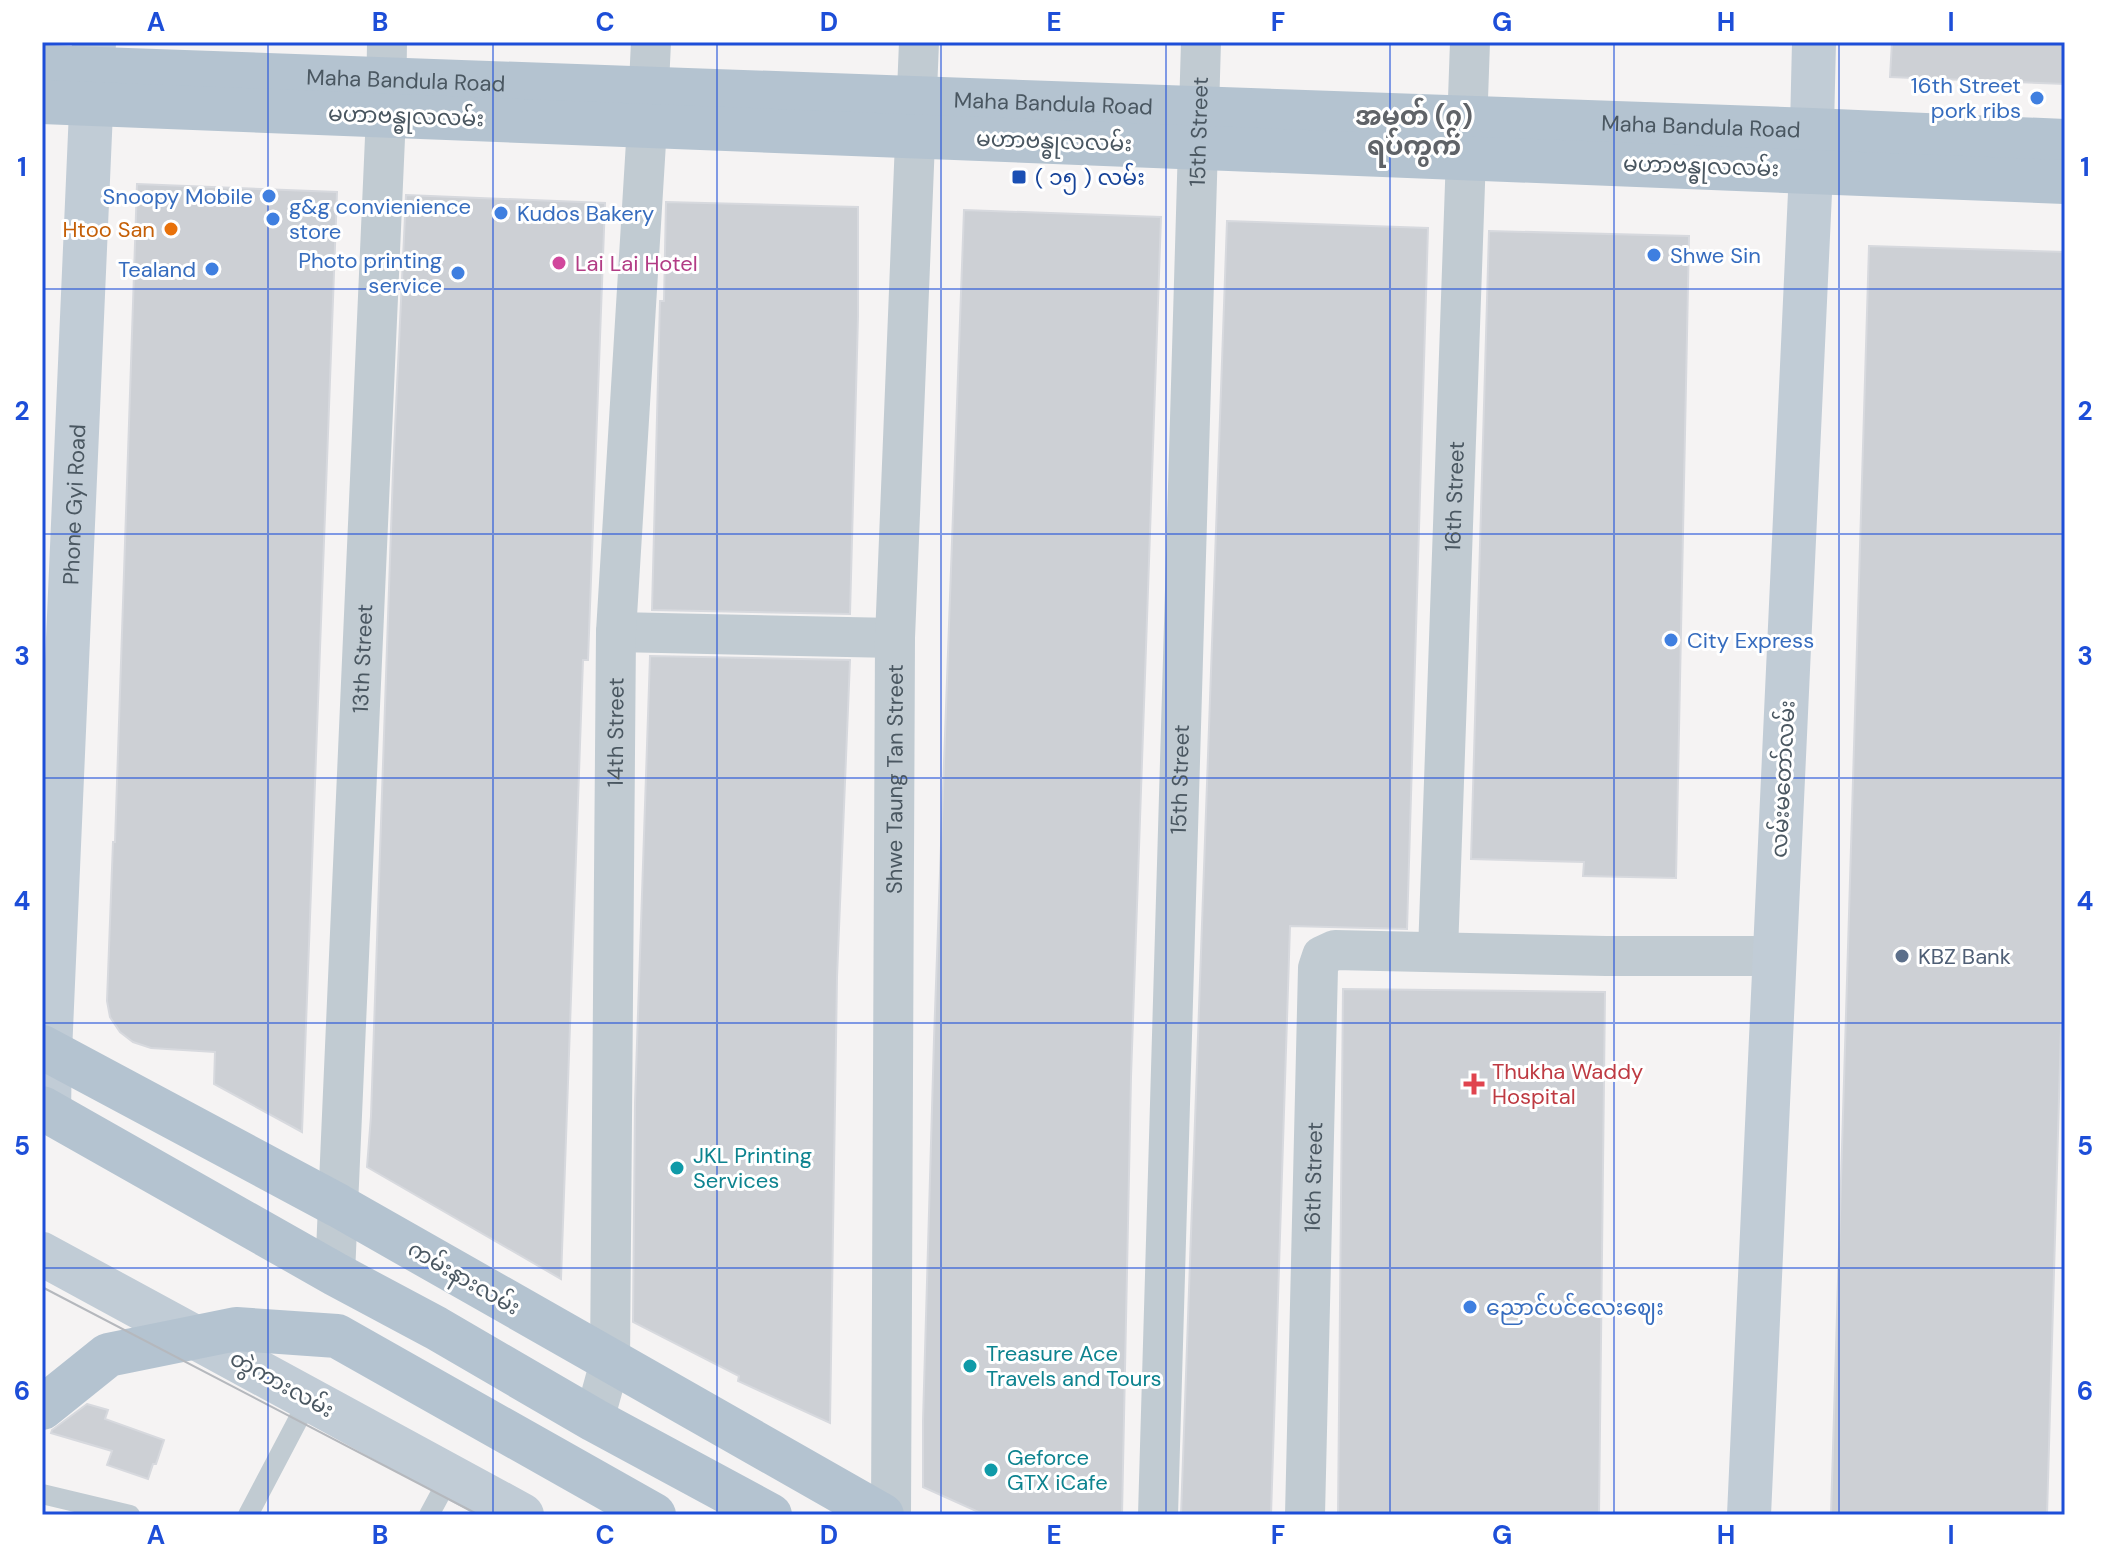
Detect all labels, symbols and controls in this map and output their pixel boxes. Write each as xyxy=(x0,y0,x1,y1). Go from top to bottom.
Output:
text: A xyxy=(147,5,165,39)
text: B xyxy=(372,5,388,39)
text: C xyxy=(595,5,615,39)
text: D xyxy=(820,5,838,39)
text: E xyxy=(1046,5,1062,39)
text: F xyxy=(1271,5,1285,39)
text: G xyxy=(1492,5,1512,39)
text: H xyxy=(1717,5,1735,39)
text: I xyxy=(1947,5,1955,39)
street label: Maha Bandula Road xyxy=(306,62,506,98)
place label: 16th Street pork ribs xyxy=(1911,71,2021,125)
street label: 15th Street xyxy=(1182,76,1214,187)
street label: Maha Bandula Road xyxy=(953,85,1153,121)
marker: 16th Street pork ribs xyxy=(2028,89,2046,107)
district label: အမှတ် (၇) ရပ်ကွက် xyxy=(1355,97,1473,168)
street label: မဟာဗန္ဓုလလမ်း xyxy=(327,98,485,137)
street label: Maha Bandula Road xyxy=(1601,108,1801,144)
street label: မဟာဗန္ဓုလလမ်း xyxy=(975,123,1133,162)
street label: မဟာဗန္ဓုလလမ်း xyxy=(1622,148,1780,187)
text: 1 xyxy=(17,150,27,184)
text: 1 xyxy=(2080,150,2090,184)
place label: ( ၁၅ ) လမ်း xyxy=(1035,162,1145,195)
marker: ( ၁၅ ) လမ်း xyxy=(1010,168,1028,186)
place label: Snoopy Mobile xyxy=(103,182,253,211)
marker: Snoopy Mobile xyxy=(260,187,278,205)
place label: g&g convienience store xyxy=(289,192,471,246)
place label: Kudos Bakery xyxy=(517,199,654,228)
marker: Kudos Bakery xyxy=(492,204,510,222)
marker: g&g convienience store xyxy=(264,210,282,228)
place label: Htoo San xyxy=(62,215,155,244)
marker: Htoo San xyxy=(162,220,180,238)
place label: Shwe Sin xyxy=(1670,241,1761,270)
place label: Photo printing service xyxy=(298,246,442,300)
marker: Shwe Sin xyxy=(1645,246,1663,264)
place label: Lai Lai Hotel xyxy=(575,249,698,278)
marker: Lai Lai Hotel xyxy=(550,254,568,272)
place label: Tealand xyxy=(118,255,196,284)
marker: Tealand xyxy=(203,260,221,278)
marker: Photo printing service xyxy=(449,264,467,282)
text: 2 xyxy=(14,394,30,428)
text: 2 xyxy=(2077,394,2093,428)
street label: Phone Gyi Road xyxy=(56,424,92,585)
street label: 16th Street xyxy=(1438,441,1470,552)
street label: 13th Street xyxy=(345,603,379,714)
place label: City Express xyxy=(1687,626,1814,655)
marker: City Express xyxy=(1662,631,1680,649)
text: 3 xyxy=(14,639,30,673)
text: 3 xyxy=(2077,639,2093,673)
street label: Shwe Taung Tan Street xyxy=(879,664,909,894)
street label: 14th Street xyxy=(600,677,630,787)
street label: လမ်းမတော်လမ်း xyxy=(1763,699,1802,859)
street label: 15th Street xyxy=(1163,724,1196,835)
text: 4 xyxy=(14,884,30,918)
text: 4 xyxy=(2077,884,2093,918)
place label: KBZ Bank xyxy=(1918,942,2011,971)
marker: KBZ Bank xyxy=(1893,947,1911,965)
place label: Thukha Waddy Hospital xyxy=(1492,1057,1643,1111)
marker: Thukha Waddy Hospital xyxy=(1463,1073,1485,1095)
street label: 16th Street xyxy=(1297,1122,1329,1233)
text: 5 xyxy=(14,1129,30,1163)
text: 5 xyxy=(2077,1129,2093,1163)
place label: JKL Printing Services xyxy=(693,1141,812,1195)
marker: JKL Printing Services xyxy=(668,1159,686,1177)
street label: ကမ်းနားလမ်း xyxy=(401,1233,526,1324)
place label: ညောင်ပင်လေးဈေး xyxy=(1486,1292,1664,1325)
marker: ညောင်ပင်လေးဈေး xyxy=(1461,1298,1479,1316)
place label: Treasure Ace Travels and Tours xyxy=(986,1339,1162,1393)
street label: တွဲကားလမ်း xyxy=(224,1343,340,1426)
marker: Treasure Ace Travels and Tours xyxy=(961,1357,979,1375)
text: 6 xyxy=(14,1374,30,1408)
text: 6 xyxy=(2077,1374,2093,1408)
place label: Geforce GTX iCafe xyxy=(1007,1443,1108,1497)
marker: Geforce GTX iCafe xyxy=(982,1461,1000,1479)
text: A xyxy=(147,1518,165,1552)
text: B xyxy=(372,1518,388,1552)
text: C xyxy=(595,1518,615,1552)
text: D xyxy=(820,1518,838,1552)
text: E xyxy=(1046,1518,1062,1552)
text: F xyxy=(1271,1518,1285,1552)
text: G xyxy=(1492,1518,1512,1552)
text: H xyxy=(1717,1518,1735,1552)
text: I xyxy=(1947,1518,1955,1552)

